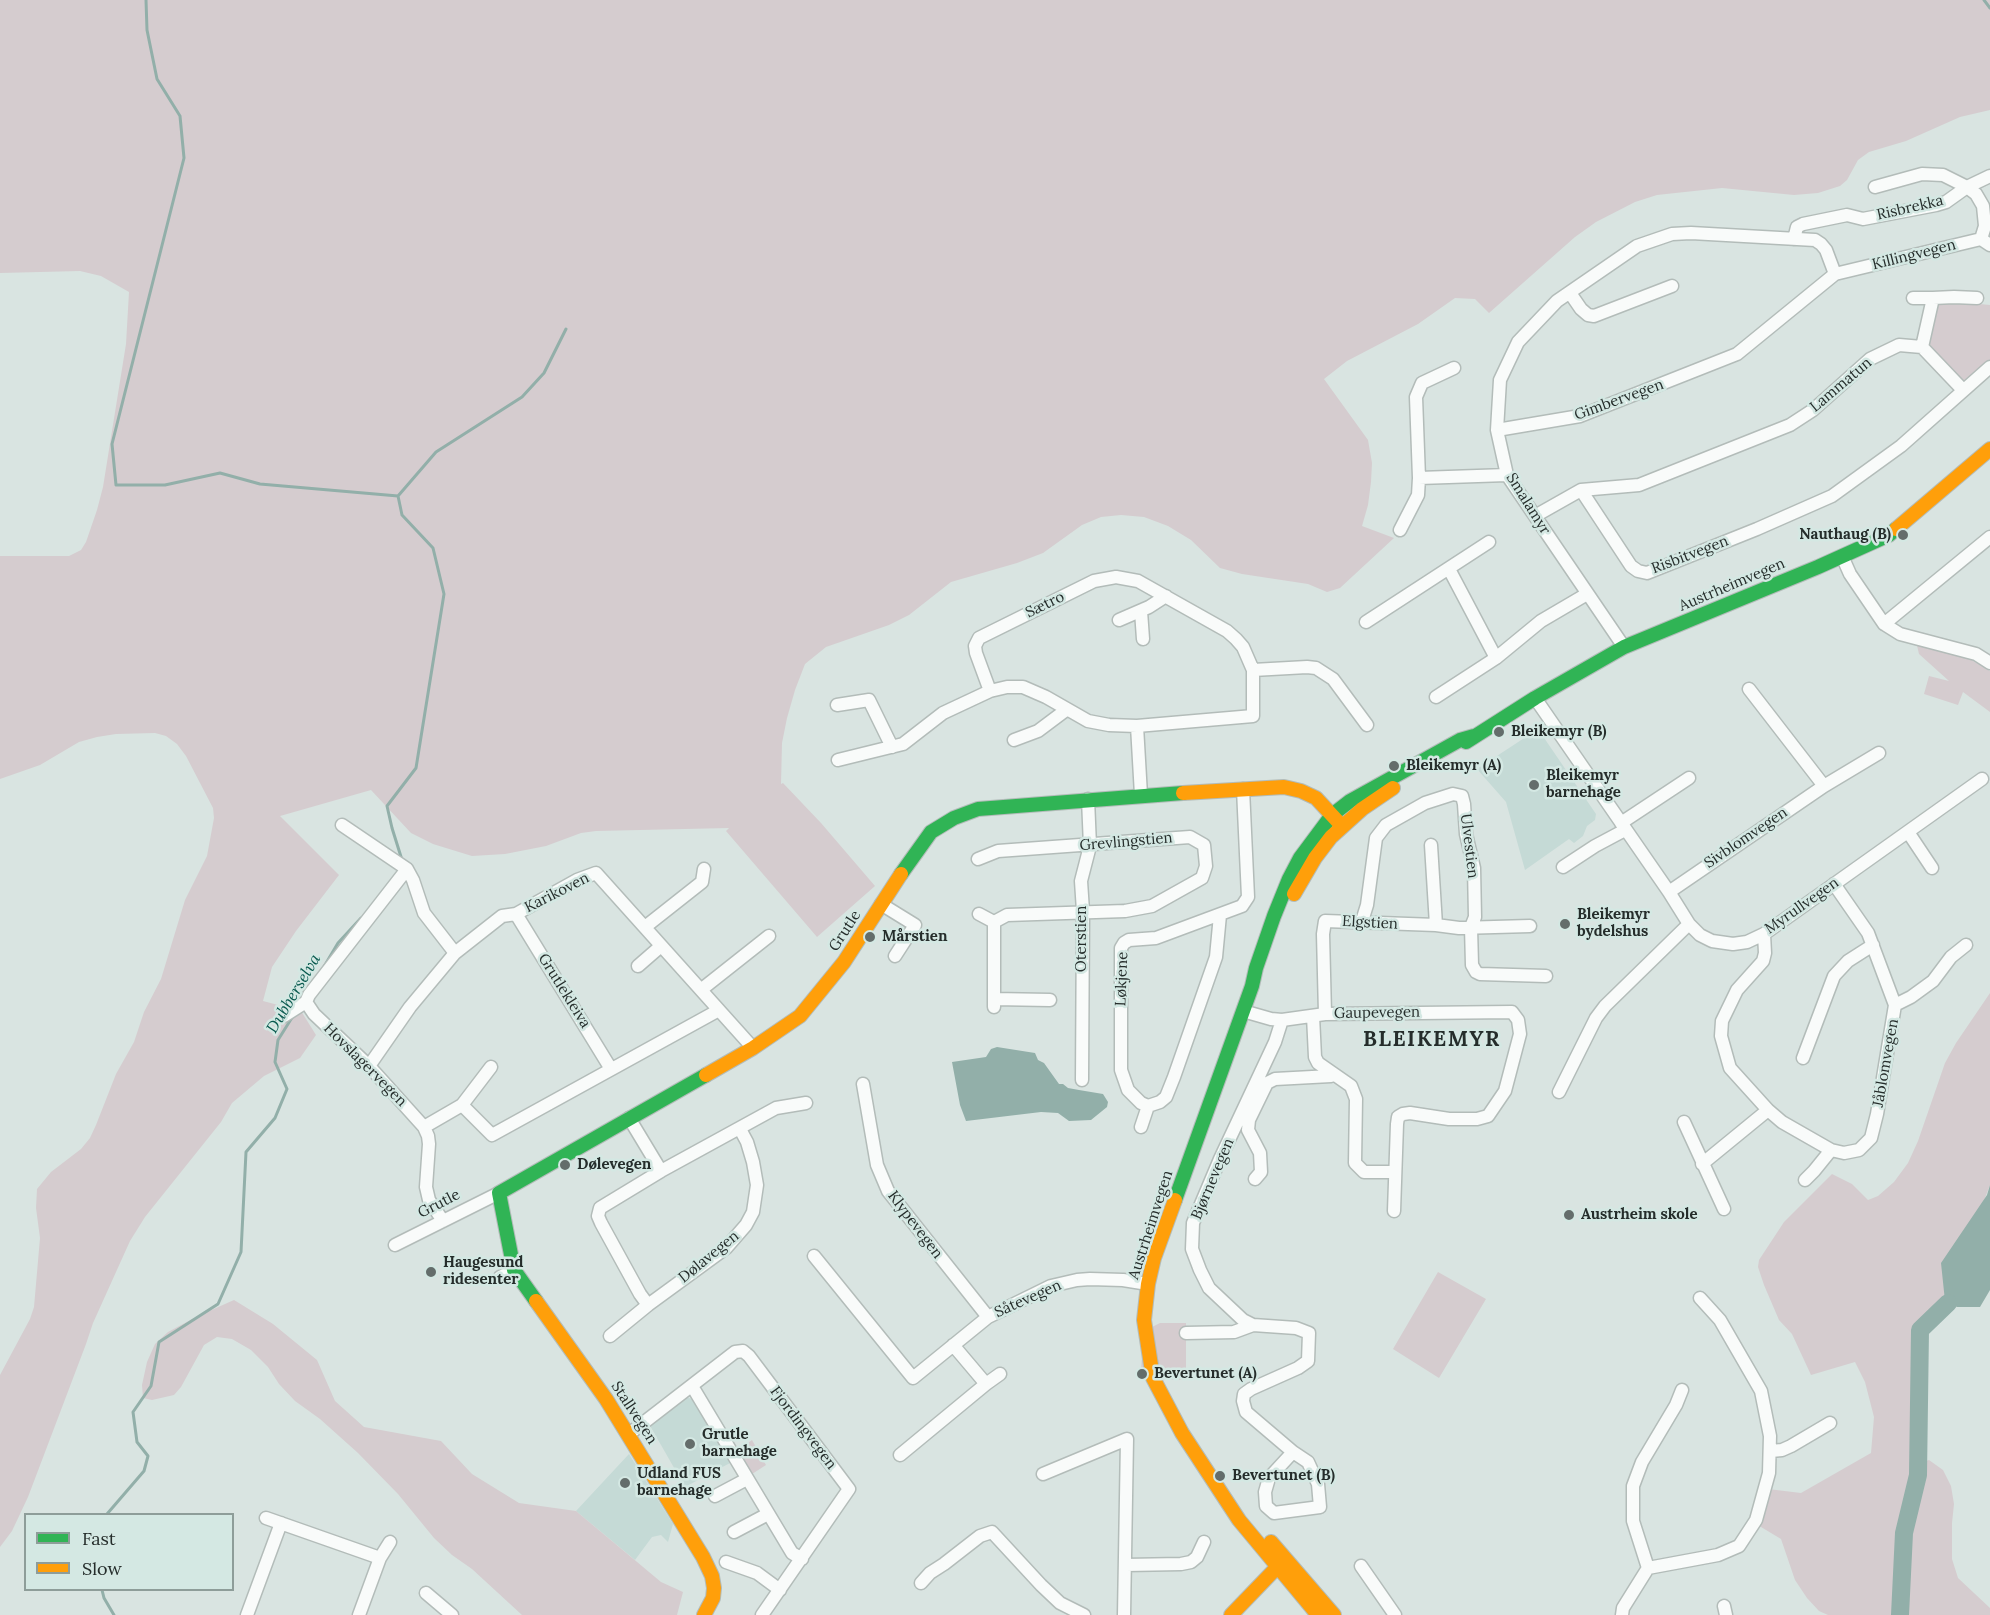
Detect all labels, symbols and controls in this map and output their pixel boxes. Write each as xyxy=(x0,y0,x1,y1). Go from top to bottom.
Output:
street label: Risbrekka xyxy=(1875,192,1945,224)
street label: Killingvegen xyxy=(1870,236,1958,274)
street label: Lammatun xyxy=(1806,354,1876,416)
street label: Gimbervegen xyxy=(1572,376,1666,424)
street label: Smalamyr xyxy=(1502,470,1554,538)
place label: Nauthaug (B) xyxy=(1799,526,1891,544)
marker: Nauthaug (B) xyxy=(1896,528,1910,542)
street label: Risbitvegen xyxy=(1649,532,1731,578)
street label: Austrheimvegen xyxy=(1676,555,1788,615)
street label: Sætro xyxy=(1023,588,1067,622)
place label: Bleikemyr (B) xyxy=(1511,723,1606,741)
marker: Bleikemyr (B) xyxy=(1492,725,1506,739)
place label: Bleikemyr (A) xyxy=(1406,757,1501,775)
marker: Bleikemyr (A) xyxy=(1387,759,1401,773)
place label: Bleikemyr barnehage xyxy=(1546,767,1621,802)
marker: Bleikemyr barnehage xyxy=(1527,778,1541,792)
street label: Sivblomvegen xyxy=(1701,804,1791,872)
street label: Ulvestien xyxy=(1456,813,1482,879)
street label: Grevlingstien xyxy=(1079,829,1173,855)
street label: Karikoven xyxy=(522,869,592,917)
street label: Myrullvegen xyxy=(1762,874,1842,938)
street label: Oterstien xyxy=(1073,906,1091,972)
place label: Bleikemyr bydelshus xyxy=(1577,906,1650,941)
street label: Grutle xyxy=(825,907,865,955)
street label: Elgstien xyxy=(1342,913,1398,933)
marker: Bleikemyr bydelshus xyxy=(1558,917,1572,931)
place label: Mårstien xyxy=(882,928,947,946)
marker: Mårstien xyxy=(863,930,877,944)
street label: Grutlekleiva xyxy=(534,950,594,1032)
water label: Dubberselva xyxy=(263,951,325,1037)
street label: Løkjene xyxy=(1112,951,1132,1007)
street label: Gaupevegen xyxy=(1334,1003,1420,1023)
street label: Jåblomvegen xyxy=(1869,1018,1903,1108)
street label: Hovslagervegen xyxy=(320,1020,410,1110)
district label: BLEIKEMYR xyxy=(1363,1027,1501,1053)
street label: Bjørnevegen xyxy=(1188,1136,1238,1222)
place label: Dølevegen xyxy=(577,1156,651,1174)
marker: Dølevegen xyxy=(558,1158,572,1172)
street label: Austrheimvegen xyxy=(1125,1168,1177,1282)
street label: Grutle xyxy=(415,1186,463,1222)
street label: Klypevegen xyxy=(884,1188,946,1262)
place label: Austrheim skole xyxy=(1581,1206,1698,1224)
marker: Austrheim skole xyxy=(1562,1208,1576,1222)
street label: Dølavegen xyxy=(675,1227,743,1287)
place label: Haugesund ridesenter xyxy=(443,1254,523,1289)
marker: Haugesund ridesenter xyxy=(424,1265,438,1279)
street label: Såtevegen xyxy=(992,1276,1064,1322)
place label: Bevertunet (A) xyxy=(1154,1365,1257,1383)
marker: Bevertunet (A) xyxy=(1135,1367,1149,1381)
street label: Stallvegen xyxy=(607,1378,661,1448)
street label: Fjordingvegen xyxy=(766,1383,840,1473)
place label: Grutle barnehage xyxy=(702,1426,777,1461)
marker: Grutle barnehage xyxy=(683,1437,697,1451)
place label: Udland FUS barnehage xyxy=(637,1465,721,1500)
place label: Bevertunet (B) xyxy=(1232,1467,1335,1485)
marker: Bevertunet (B) xyxy=(1213,1469,1227,1483)
marker: Udland FUS barnehage xyxy=(618,1476,632,1490)
legend xyxy=(24,1513,234,1591)
text: Fast xyxy=(82,1527,116,1550)
text: Slow xyxy=(82,1557,122,1580)

